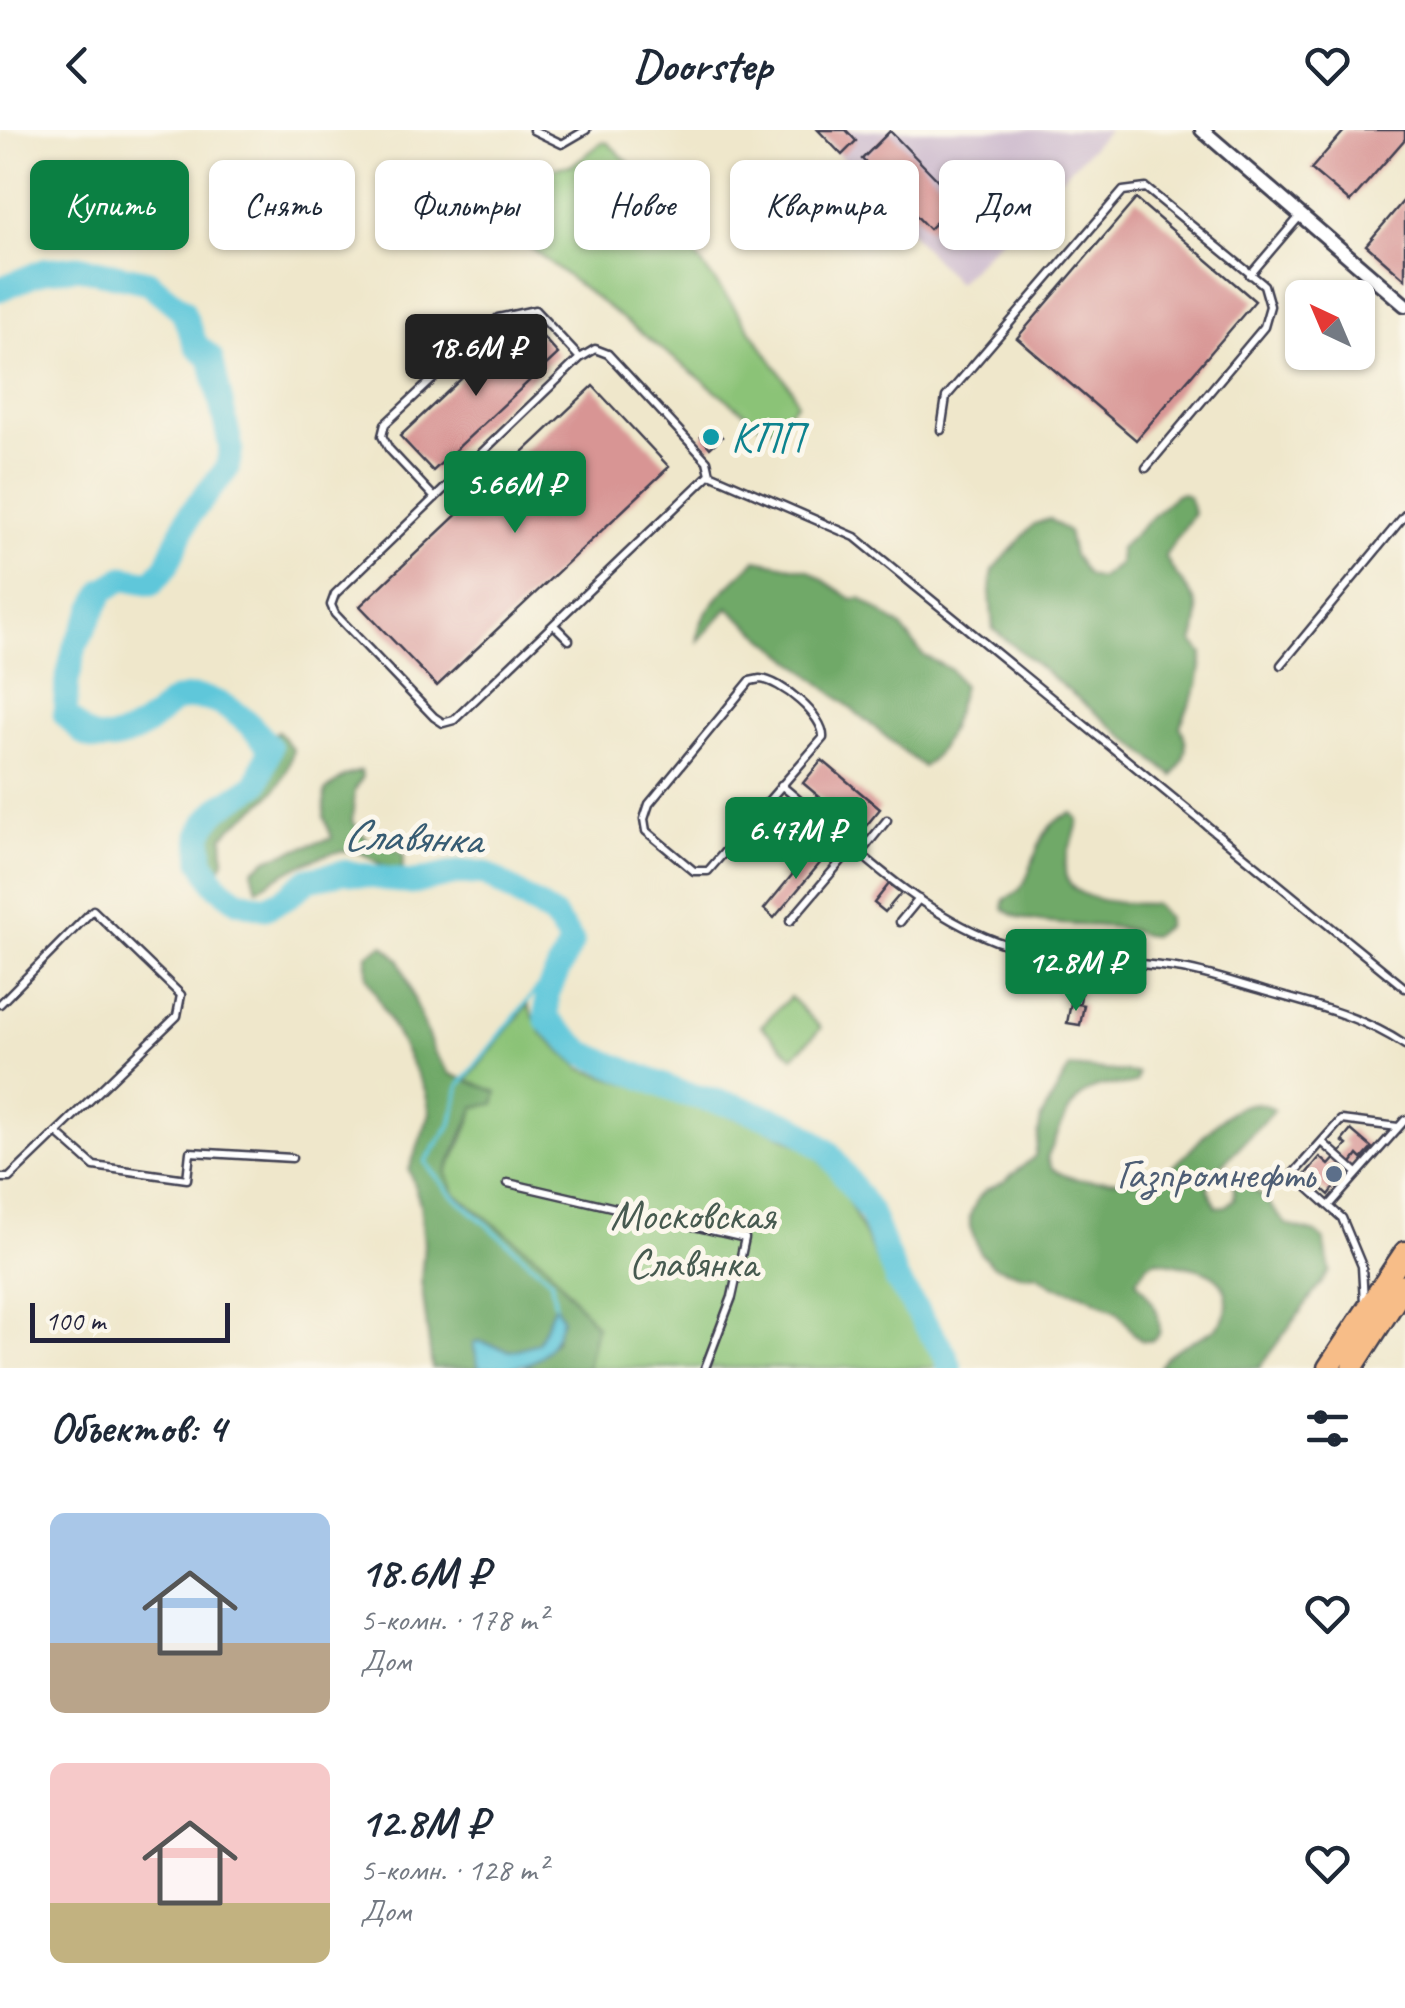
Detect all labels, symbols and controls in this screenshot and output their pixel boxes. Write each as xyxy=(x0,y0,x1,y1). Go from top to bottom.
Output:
text: Doorstep xyxy=(633,37,772,94)
icon: back xyxy=(50,38,105,93)
icon: heart xyxy=(1300,38,1355,93)
chip: Купить xyxy=(30,160,189,250)
chip: Снять xyxy=(209,160,355,250)
chip: Фильтры xyxy=(375,160,554,250)
chip: Новое xyxy=(574,160,710,250)
chip: Квартира xyxy=(730,160,919,250)
chip: Дом xyxy=(939,160,1065,250)
north arrow xyxy=(1285,280,1375,370)
map controls xyxy=(1285,280,1375,370)
pin: 18.6M ₽ xyxy=(384,314,568,399)
text: 18.6M ₽ xyxy=(427,326,525,367)
place label: КПП xyxy=(731,411,810,464)
marker: КПП xyxy=(700,426,722,448)
pin: 5.66M ₽ xyxy=(423,451,607,536)
text: 5.66M ₽ xyxy=(466,463,564,504)
pin: 6.47M ₽ xyxy=(704,797,888,882)
water label: Славянка xyxy=(342,806,486,868)
text: 6.47M ₽ xyxy=(747,809,845,850)
pin: 12.8M ₽ xyxy=(984,929,1168,1014)
text: 12.8M ₽ xyxy=(1027,941,1125,982)
place label: Газпромнефть xyxy=(1117,1148,1317,1201)
marker: Газпромнефть xyxy=(1323,1163,1345,1185)
park label: Московская Славянка xyxy=(610,1189,778,1290)
scale bar xyxy=(30,1298,230,1342)
text: 100 m xyxy=(45,1303,105,1338)
icon: filters xyxy=(1300,1401,1355,1456)
text: Объектов: 4 xyxy=(50,1402,226,1455)
text: 18.6M ₽ xyxy=(360,1546,488,1599)
icon: home xyxy=(130,1553,250,1673)
icon: heart xyxy=(1300,1586,1355,1641)
text: 5-комн. · 178 m² xyxy=(360,1599,547,1640)
text: Дом xyxy=(360,1640,411,1681)
text: 12.8M ₽ xyxy=(360,1796,488,1849)
icon: home xyxy=(130,1803,250,1923)
icon: heart xyxy=(1300,1836,1355,1891)
text: 5-комн. · 128 m² xyxy=(360,1849,547,1890)
text: Дом xyxy=(360,1890,411,1931)

